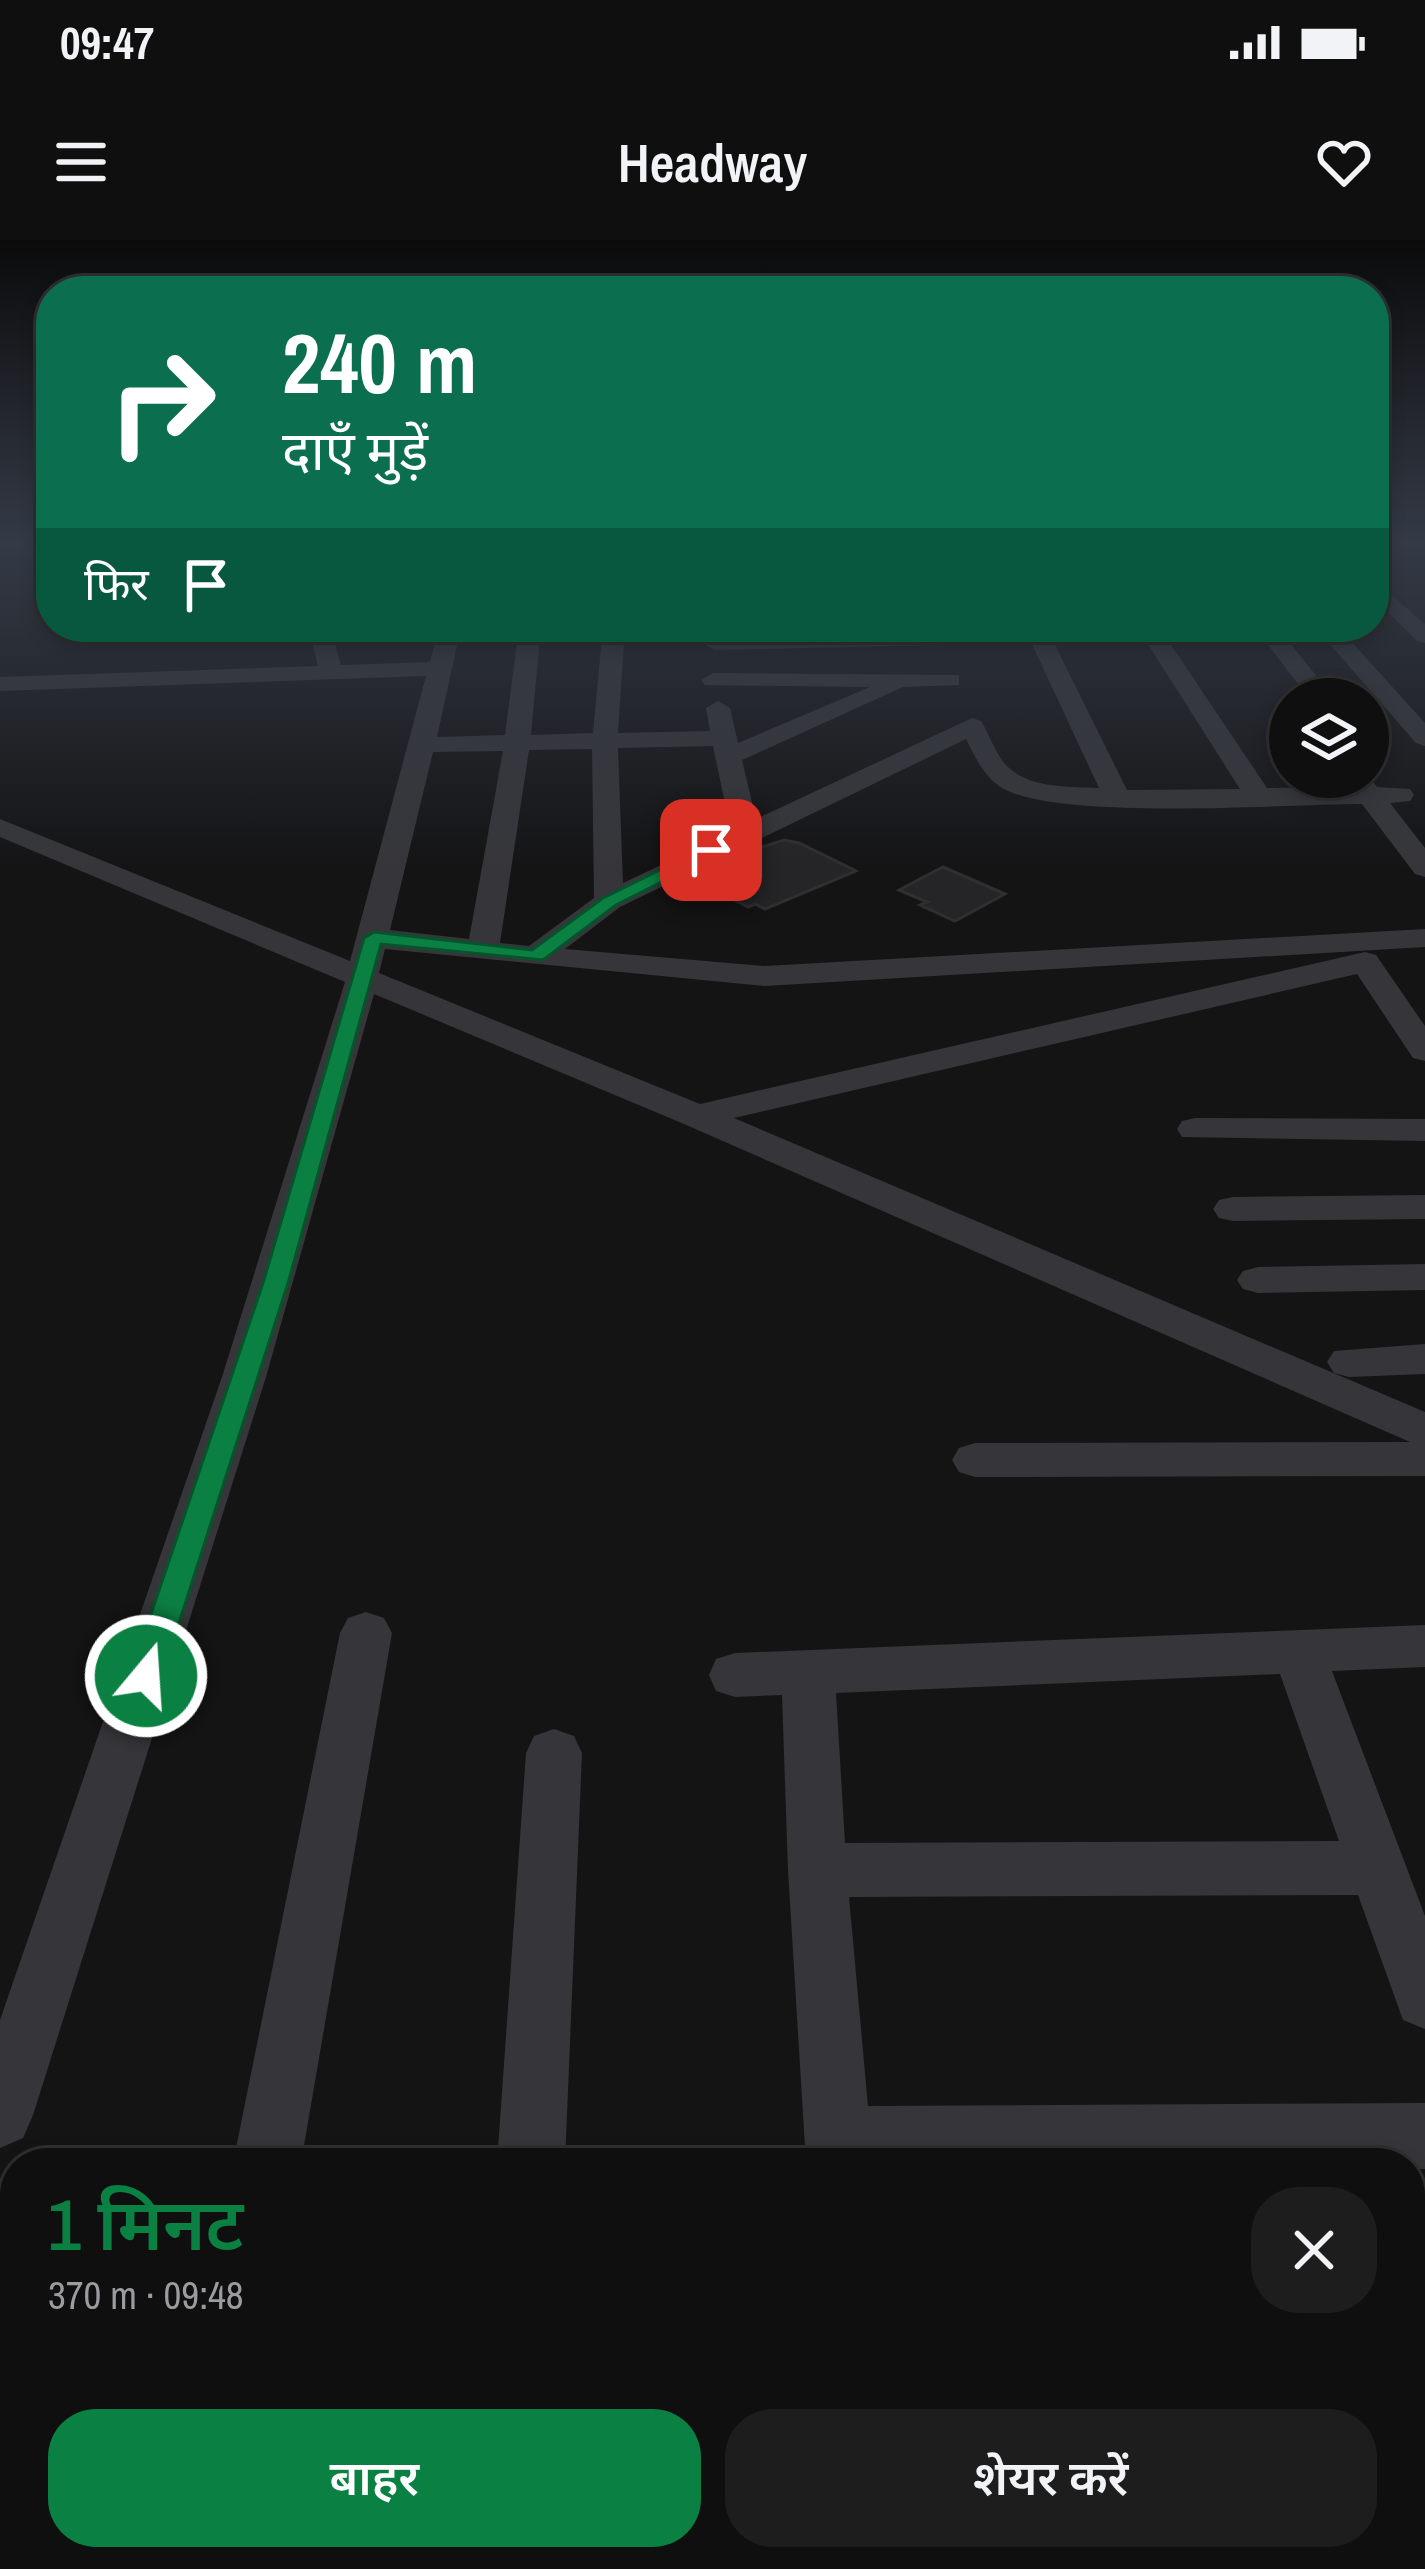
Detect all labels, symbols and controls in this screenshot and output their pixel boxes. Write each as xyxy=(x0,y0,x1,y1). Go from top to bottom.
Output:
text: 09:47 xyxy=(60,12,154,73)
text: Headway xyxy=(618,126,807,199)
icon: menu xyxy=(48,129,114,195)
icon: heart xyxy=(1311,129,1377,195)
text: 240 m xyxy=(282,306,477,419)
icon: right xyxy=(84,324,240,480)
text: दाएँ मुड़ें xyxy=(282,414,428,487)
icon: arrive xyxy=(173,552,239,618)
text: फिर xyxy=(84,553,149,614)
map controls xyxy=(1269,678,1389,798)
button: layers xyxy=(1269,678,1389,798)
pin xyxy=(660,799,762,901)
icon: arrive xyxy=(678,817,744,883)
position arrow xyxy=(83,1613,209,1739)
text: 1 मिनट xyxy=(48,2175,243,2272)
button: close xyxy=(1251,2187,1377,2313)
text: 370 m · 09:48 xyxy=(48,2269,244,2321)
button: बाहर xyxy=(48,2409,701,2547)
button: शेयर करें xyxy=(725,2409,1377,2547)

